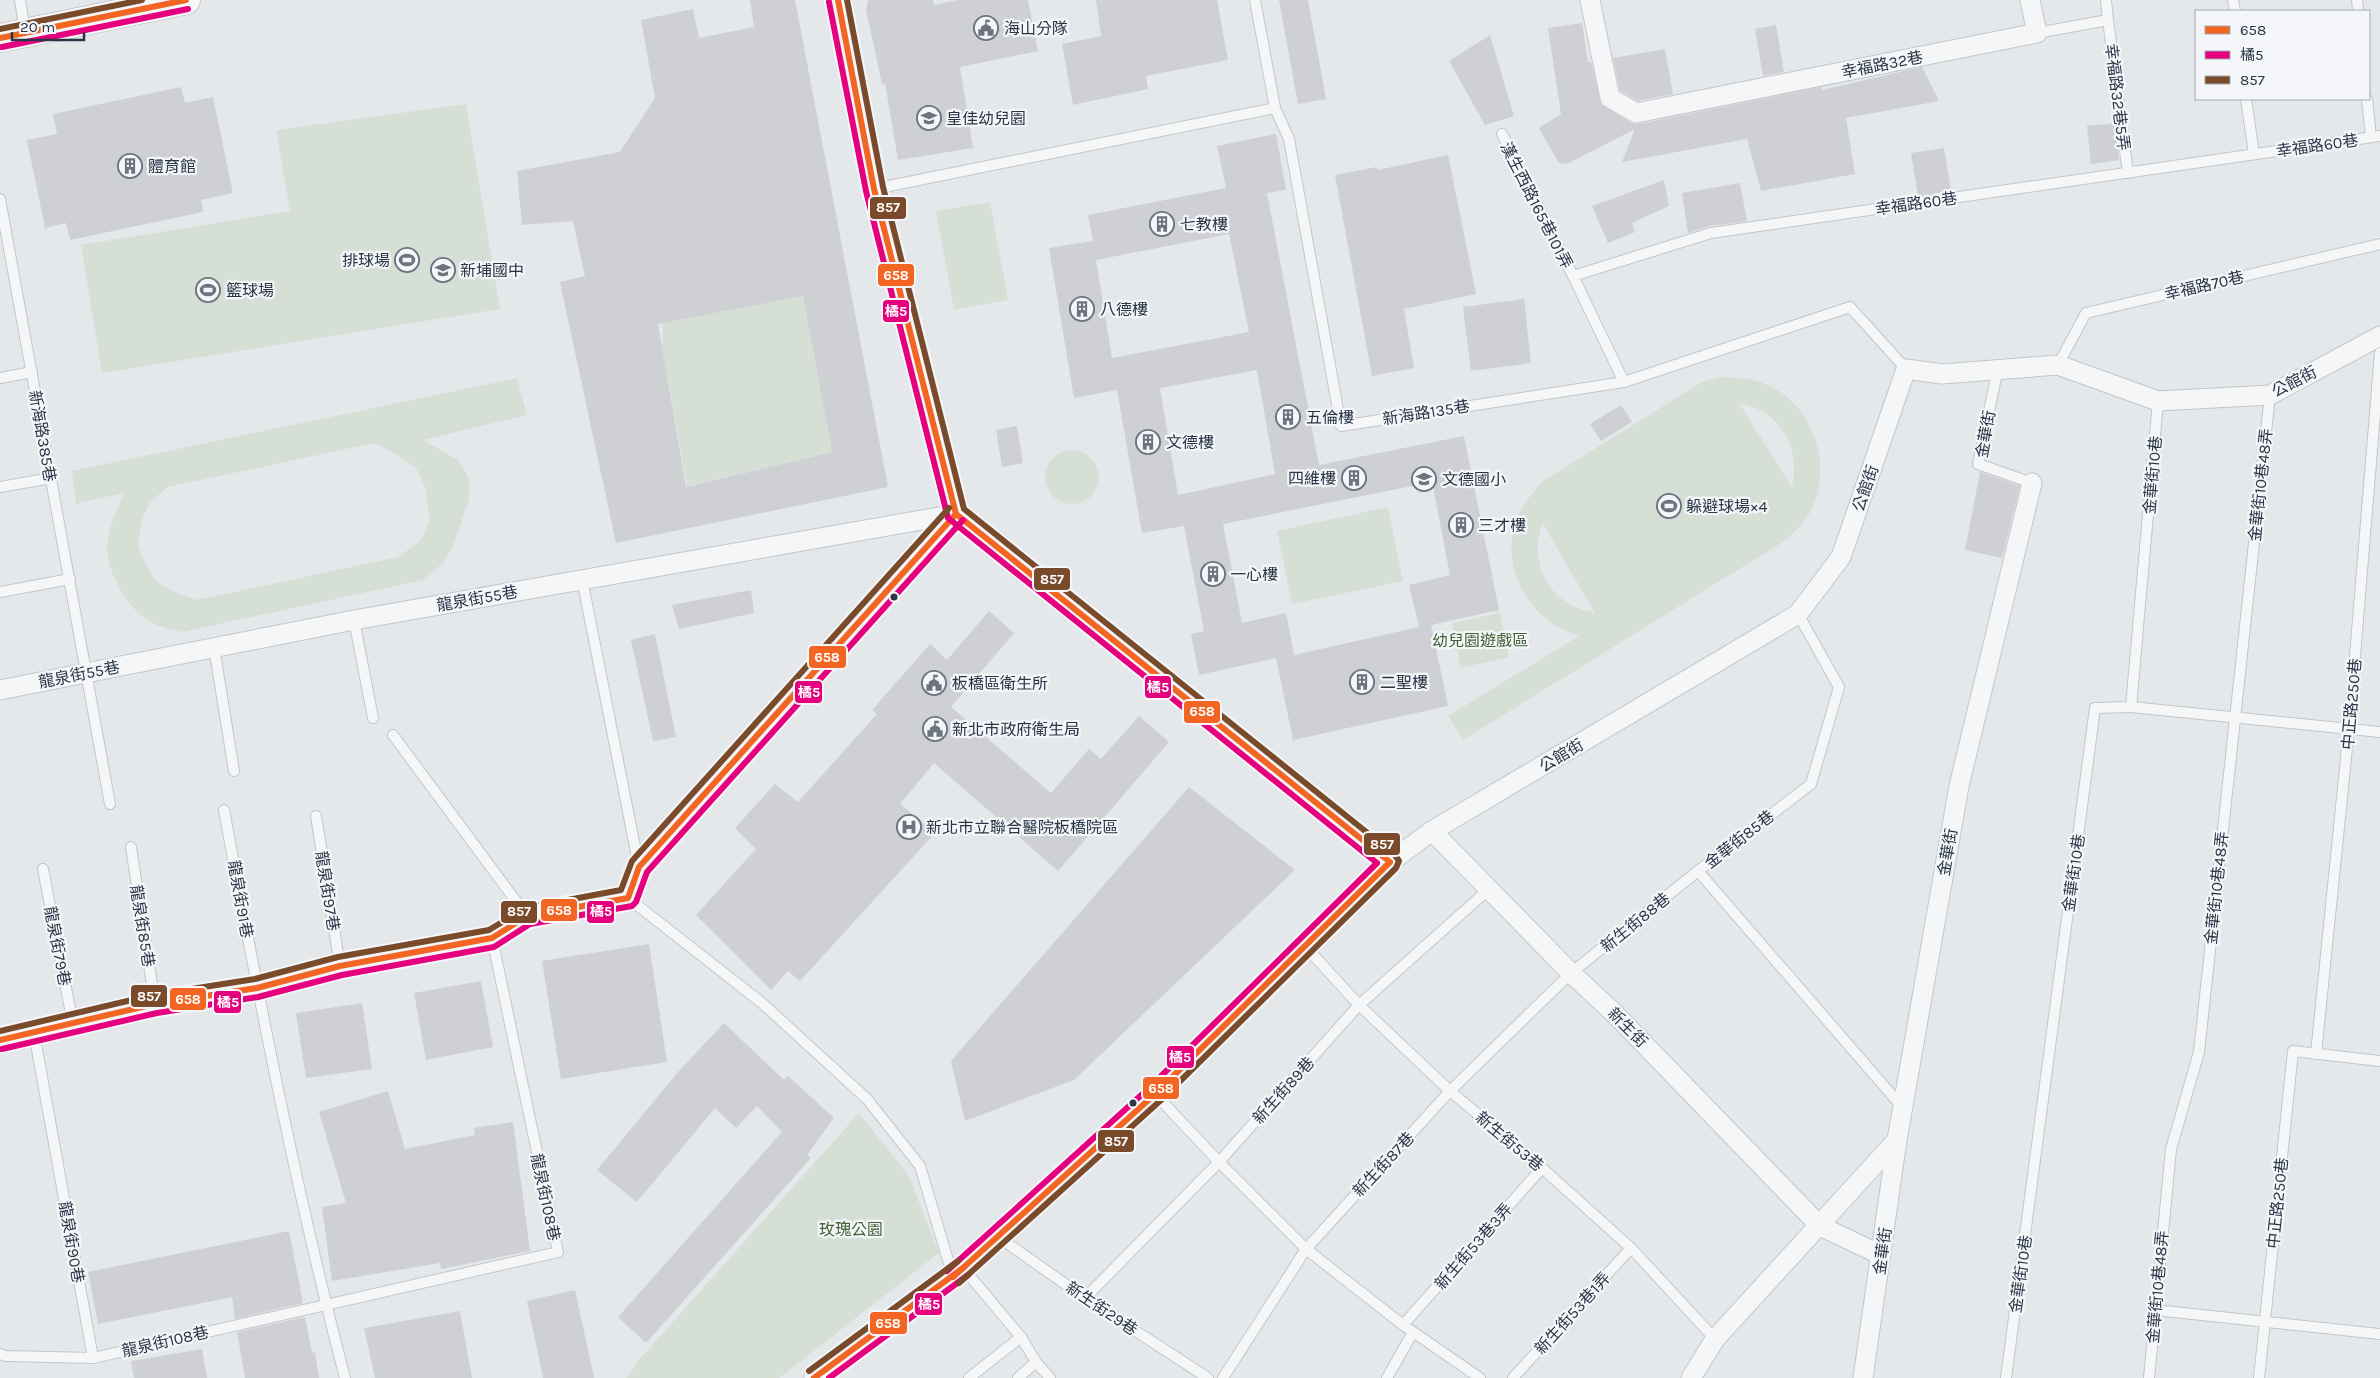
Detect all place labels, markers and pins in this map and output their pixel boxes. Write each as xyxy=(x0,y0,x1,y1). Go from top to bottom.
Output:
public building icon: 海山分隊 xyxy=(973,15,999,41)
place label: 海山分隊 xyxy=(1004,19,1068,38)
school or university icon: 皇佳幼兒園 xyxy=(916,105,942,131)
place label: 皇佳幼兒園 xyxy=(946,109,1026,128)
building icon: 體育館 xyxy=(117,153,143,179)
place label: 體育館 xyxy=(148,157,196,176)
building icon: 七教樓 xyxy=(1149,211,1175,237)
place label: 七教樓 xyxy=(1180,215,1228,234)
sports icon: 排球場 xyxy=(394,247,420,273)
place label: 排球場 xyxy=(342,251,390,270)
school or university icon: 新埔國中 xyxy=(430,257,456,283)
place label: 新埔國中 xyxy=(460,261,524,280)
sports icon: 籃球場 xyxy=(195,277,221,303)
place label: 籃球場 xyxy=(226,281,274,300)
building icon: 八德樓 xyxy=(1069,296,1095,322)
place label: 八德樓 xyxy=(1100,300,1148,319)
building icon: 五倫樓 xyxy=(1275,404,1301,430)
place label: 五倫樓 xyxy=(1306,408,1354,427)
building icon: 文德樓 xyxy=(1135,429,1161,455)
place label: 文德樓 xyxy=(1166,433,1214,452)
building icon: 四維樓 xyxy=(1341,465,1367,491)
school or university icon: 文德國小 xyxy=(1411,466,1437,492)
place label: 四維樓 xyxy=(1288,469,1336,488)
place label: 文德國小 xyxy=(1442,470,1506,489)
sports icon: 躲避球場×4 xyxy=(1656,493,1682,519)
place label: 躲避球場×4 xyxy=(1686,497,1767,516)
building icon: 三才樓 xyxy=(1448,512,1474,538)
place label: 三才樓 xyxy=(1478,516,1526,535)
building icon: 一心樓 xyxy=(1200,561,1226,587)
place label: 一心樓 xyxy=(1230,565,1278,584)
unlabelled marker xyxy=(889,592,899,602)
building icon: 二聖樓 xyxy=(1349,669,1375,695)
public building icon: 板橋區衛生所 xyxy=(921,670,947,696)
place label: 二聖樓 xyxy=(1380,673,1428,692)
place label: 板橋區衛生所 xyxy=(952,674,1048,693)
public building icon: 新北市政府衛生局 xyxy=(922,716,948,742)
place label: 新北市政府衛生局 xyxy=(952,720,1080,739)
hospital icon: 新北市立聯合醫院板橋院區 xyxy=(896,814,922,840)
place label: 新北市立聯合醫院板橋院區 xyxy=(926,818,1118,837)
unlabelled marker xyxy=(1128,1098,1138,1108)

